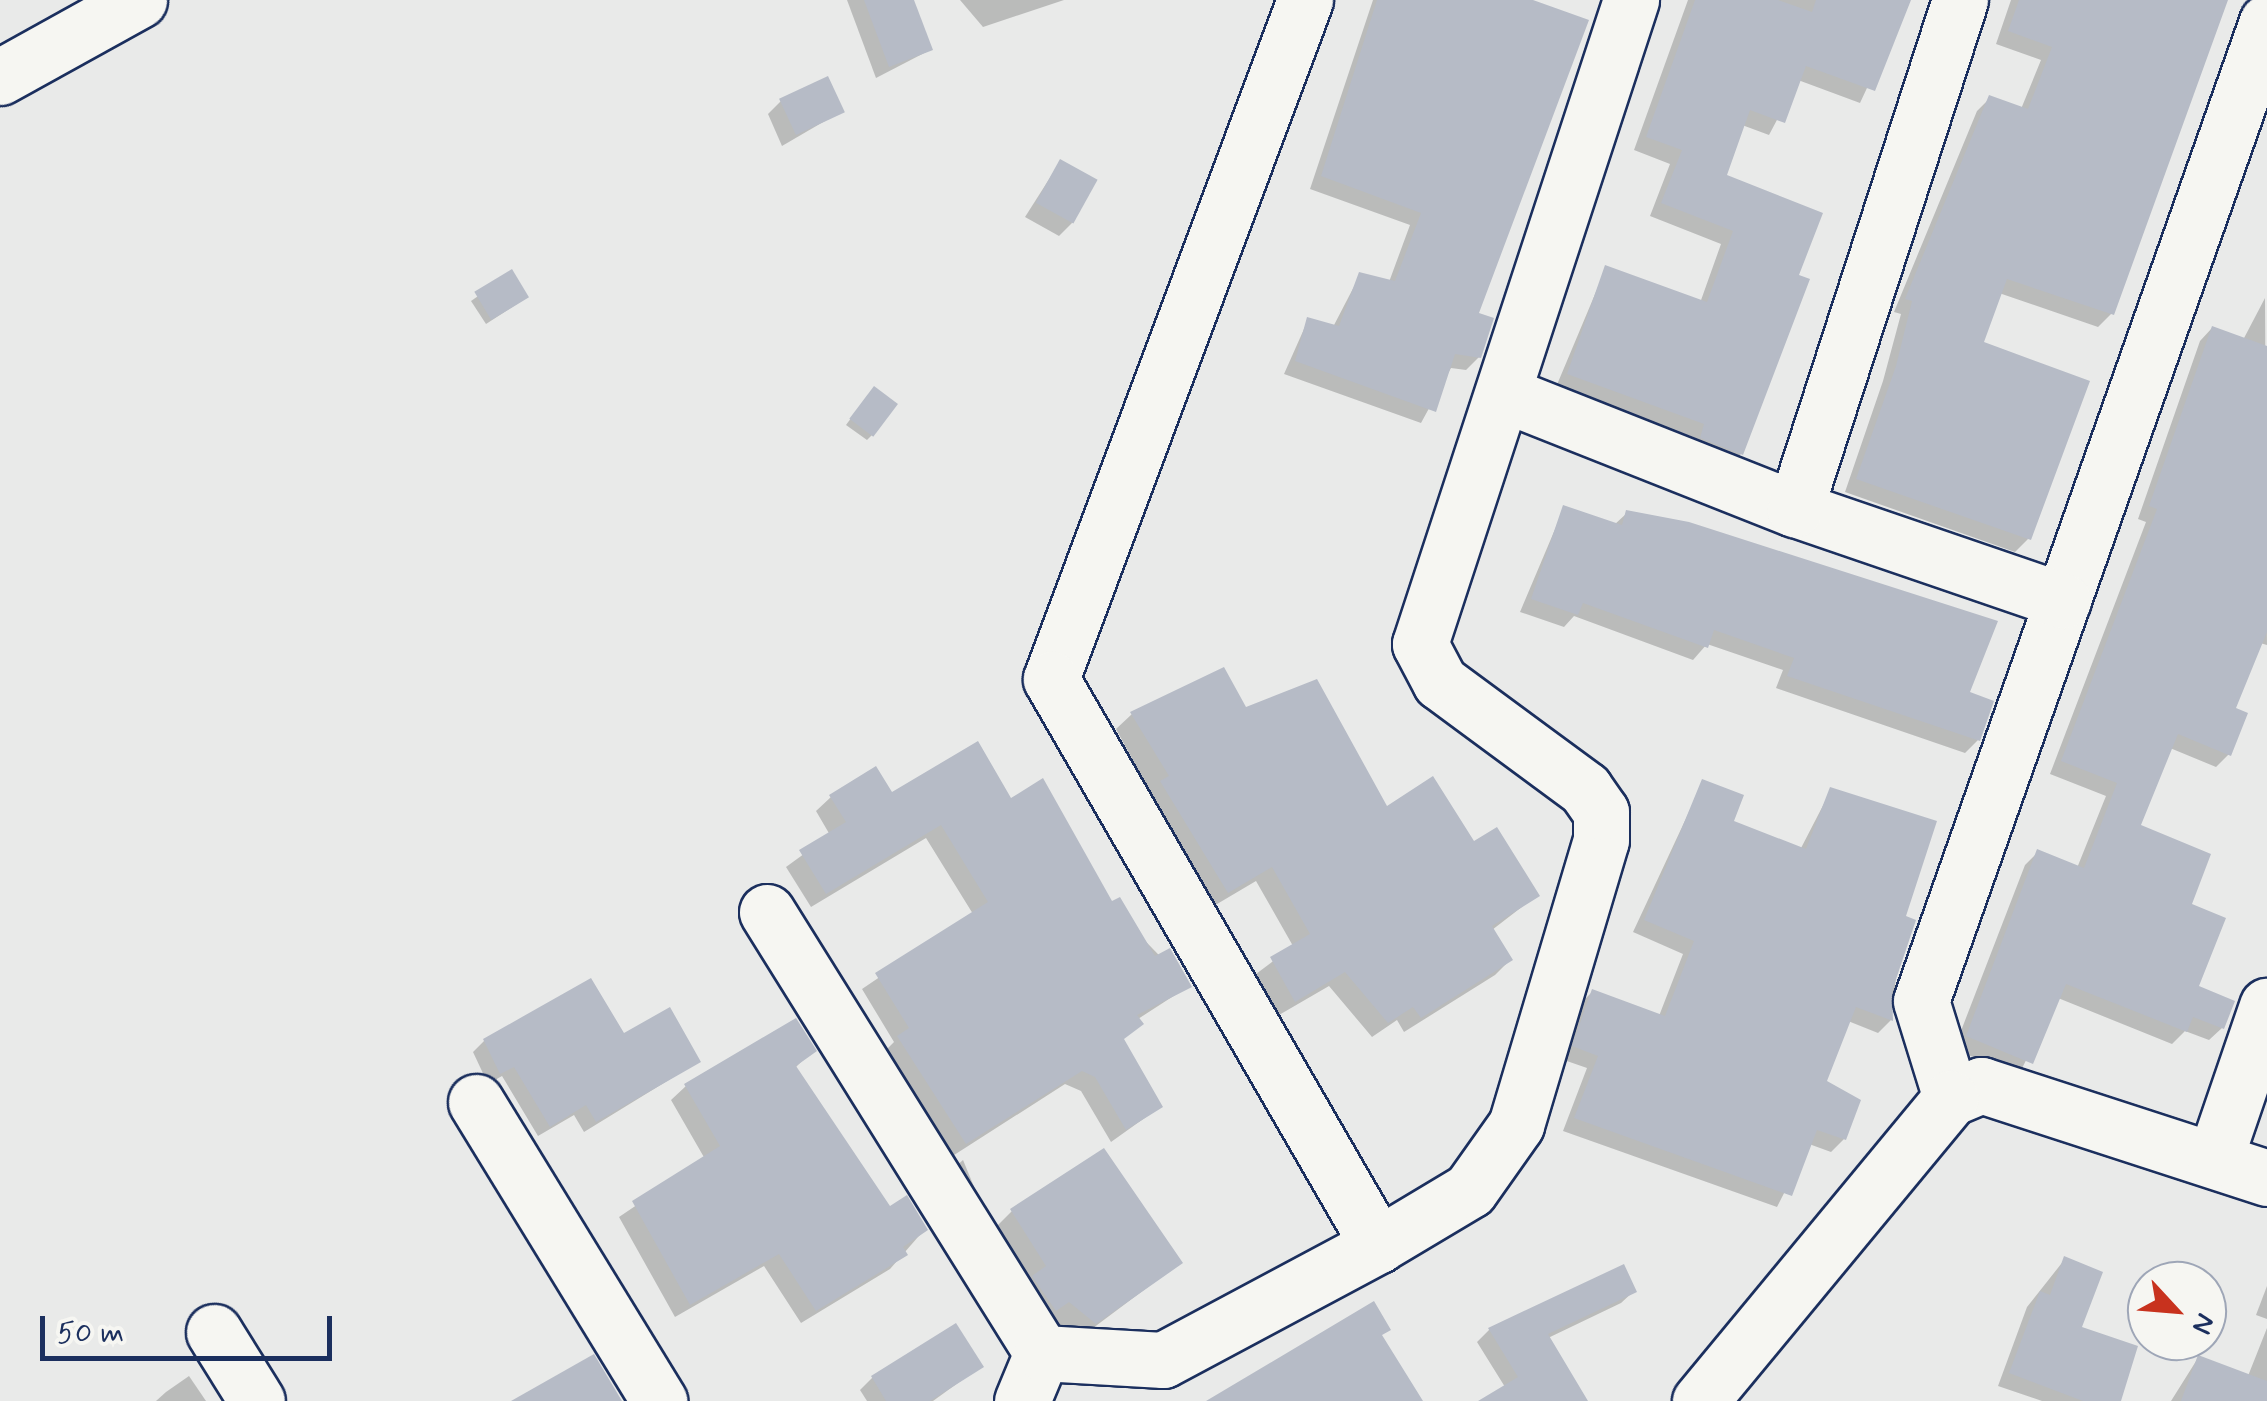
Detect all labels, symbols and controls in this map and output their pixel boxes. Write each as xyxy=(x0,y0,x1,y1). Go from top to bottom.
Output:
north arrow xyxy=(2127,1261,2227,1361)
scale bar xyxy=(45,1296,338,1358)
text: N xyxy=(2182,1307,2223,1340)
text: 50 m xyxy=(57,1314,124,1353)

